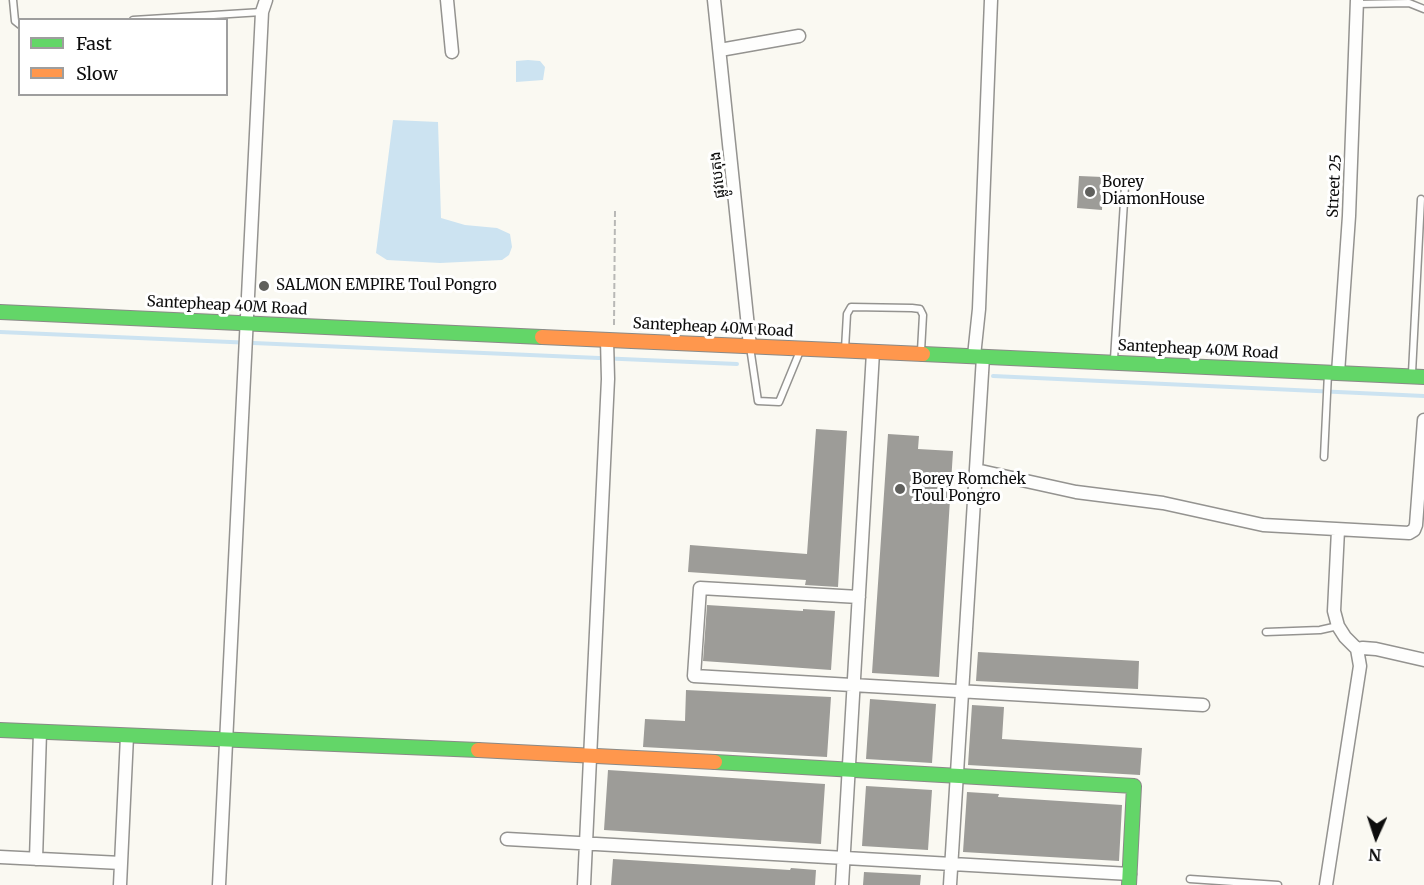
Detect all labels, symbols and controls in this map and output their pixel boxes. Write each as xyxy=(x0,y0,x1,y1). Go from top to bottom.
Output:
legend xyxy=(18,18,228,96)
text: Fast xyxy=(76,32,112,55)
text: Slow xyxy=(76,62,118,85)
street label: ផ្លូវបេតុង xyxy=(707,151,729,199)
street label: Street 25 xyxy=(1324,154,1346,218)
place label: Borey DiamonHouse xyxy=(1102,174,1205,209)
marker: Borey DiamonHouse xyxy=(1083,185,1097,199)
place label: SALMON EMPIRE Toul Pongro xyxy=(276,277,497,295)
marker: SALMON EMPIRE Toul Pongro xyxy=(257,279,271,293)
street label: Santepheap 40M Road xyxy=(146,293,308,319)
street label: Santepheap 40M Road xyxy=(632,315,794,341)
street label: Santepheap 40M Road xyxy=(1117,337,1279,363)
place label: Borey Romchek Toul Pongro xyxy=(912,471,1026,506)
marker: Borey Romchek Toul Pongro xyxy=(893,482,907,496)
north arrow xyxy=(1346,807,1406,867)
text: N xyxy=(1368,845,1382,865)

